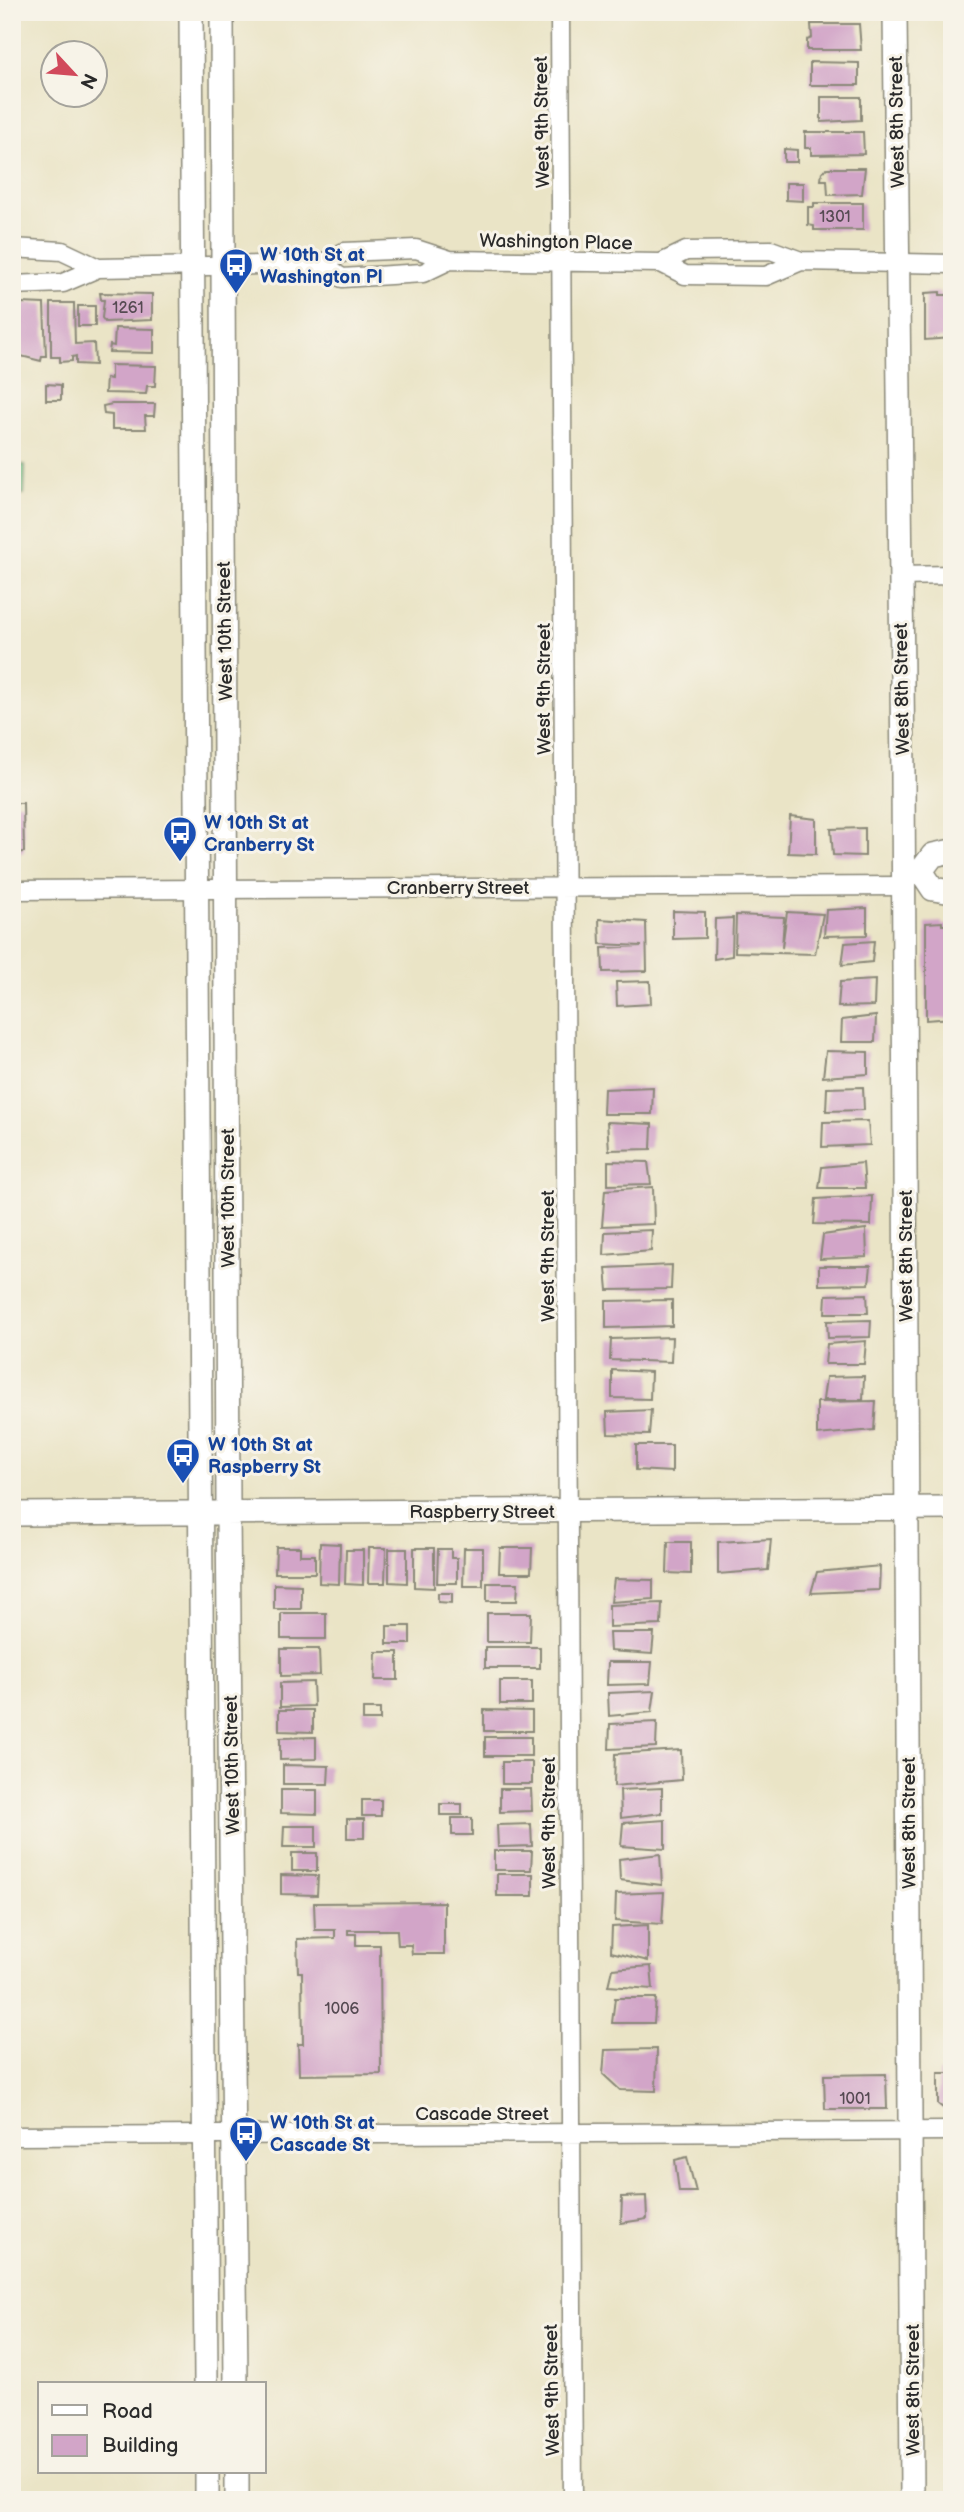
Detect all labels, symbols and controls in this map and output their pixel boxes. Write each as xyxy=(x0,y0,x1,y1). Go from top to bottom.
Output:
north arrow xyxy=(38,38,108,108)
street label: West 9th Street xyxy=(530,56,555,188)
street label: West 8th Street xyxy=(885,56,910,188)
text: N xyxy=(74,69,101,92)
house number: 1301 xyxy=(819,208,851,227)
street label: Washington Place xyxy=(479,230,633,255)
place label: W 10th St at Washington Pl xyxy=(260,244,383,289)
bus stop icon: W 10th St at Washington Pl xyxy=(217,246,255,295)
house number: 1261 xyxy=(112,299,144,318)
street label: West 10th Street xyxy=(213,561,238,701)
street label: West 9th Street xyxy=(533,623,556,755)
street label: West 8th Street xyxy=(890,623,915,755)
place label: W 10th St at Cranberry St xyxy=(204,812,315,857)
bus stop icon: W 10th St at Cranberry St xyxy=(161,814,199,863)
street label: Cranberry Street xyxy=(387,877,529,900)
street label: West 10th Street xyxy=(217,1128,240,1268)
street label: West 9th Street xyxy=(537,1190,560,1322)
street label: West 8th Street xyxy=(895,1190,918,1322)
place label: W 10th St at Raspberry St xyxy=(208,1434,322,1479)
bus stop icon: W 10th St at Raspberry St xyxy=(164,1436,202,1485)
street label: Raspberry Street xyxy=(409,1501,555,1524)
street label: West 10th Street xyxy=(220,1695,245,1835)
street label: West 9th Street xyxy=(538,1757,561,1889)
street label: West 8th Street xyxy=(898,1757,921,1889)
house number: 1006 xyxy=(325,2000,360,2019)
house number: 1001 xyxy=(839,2090,871,2109)
street label: Cascade Street xyxy=(415,2103,549,2126)
place label: W 10th St at Cascade St xyxy=(270,2112,375,2157)
bus stop icon: W 10th St at Cascade St xyxy=(227,2114,265,2163)
street label: West 9th Street xyxy=(540,2324,565,2456)
street label: West 8th Street xyxy=(902,2324,925,2456)
legend xyxy=(38,2382,266,2474)
text: Road xyxy=(102,2399,153,2424)
text: Building xyxy=(102,2433,178,2458)

